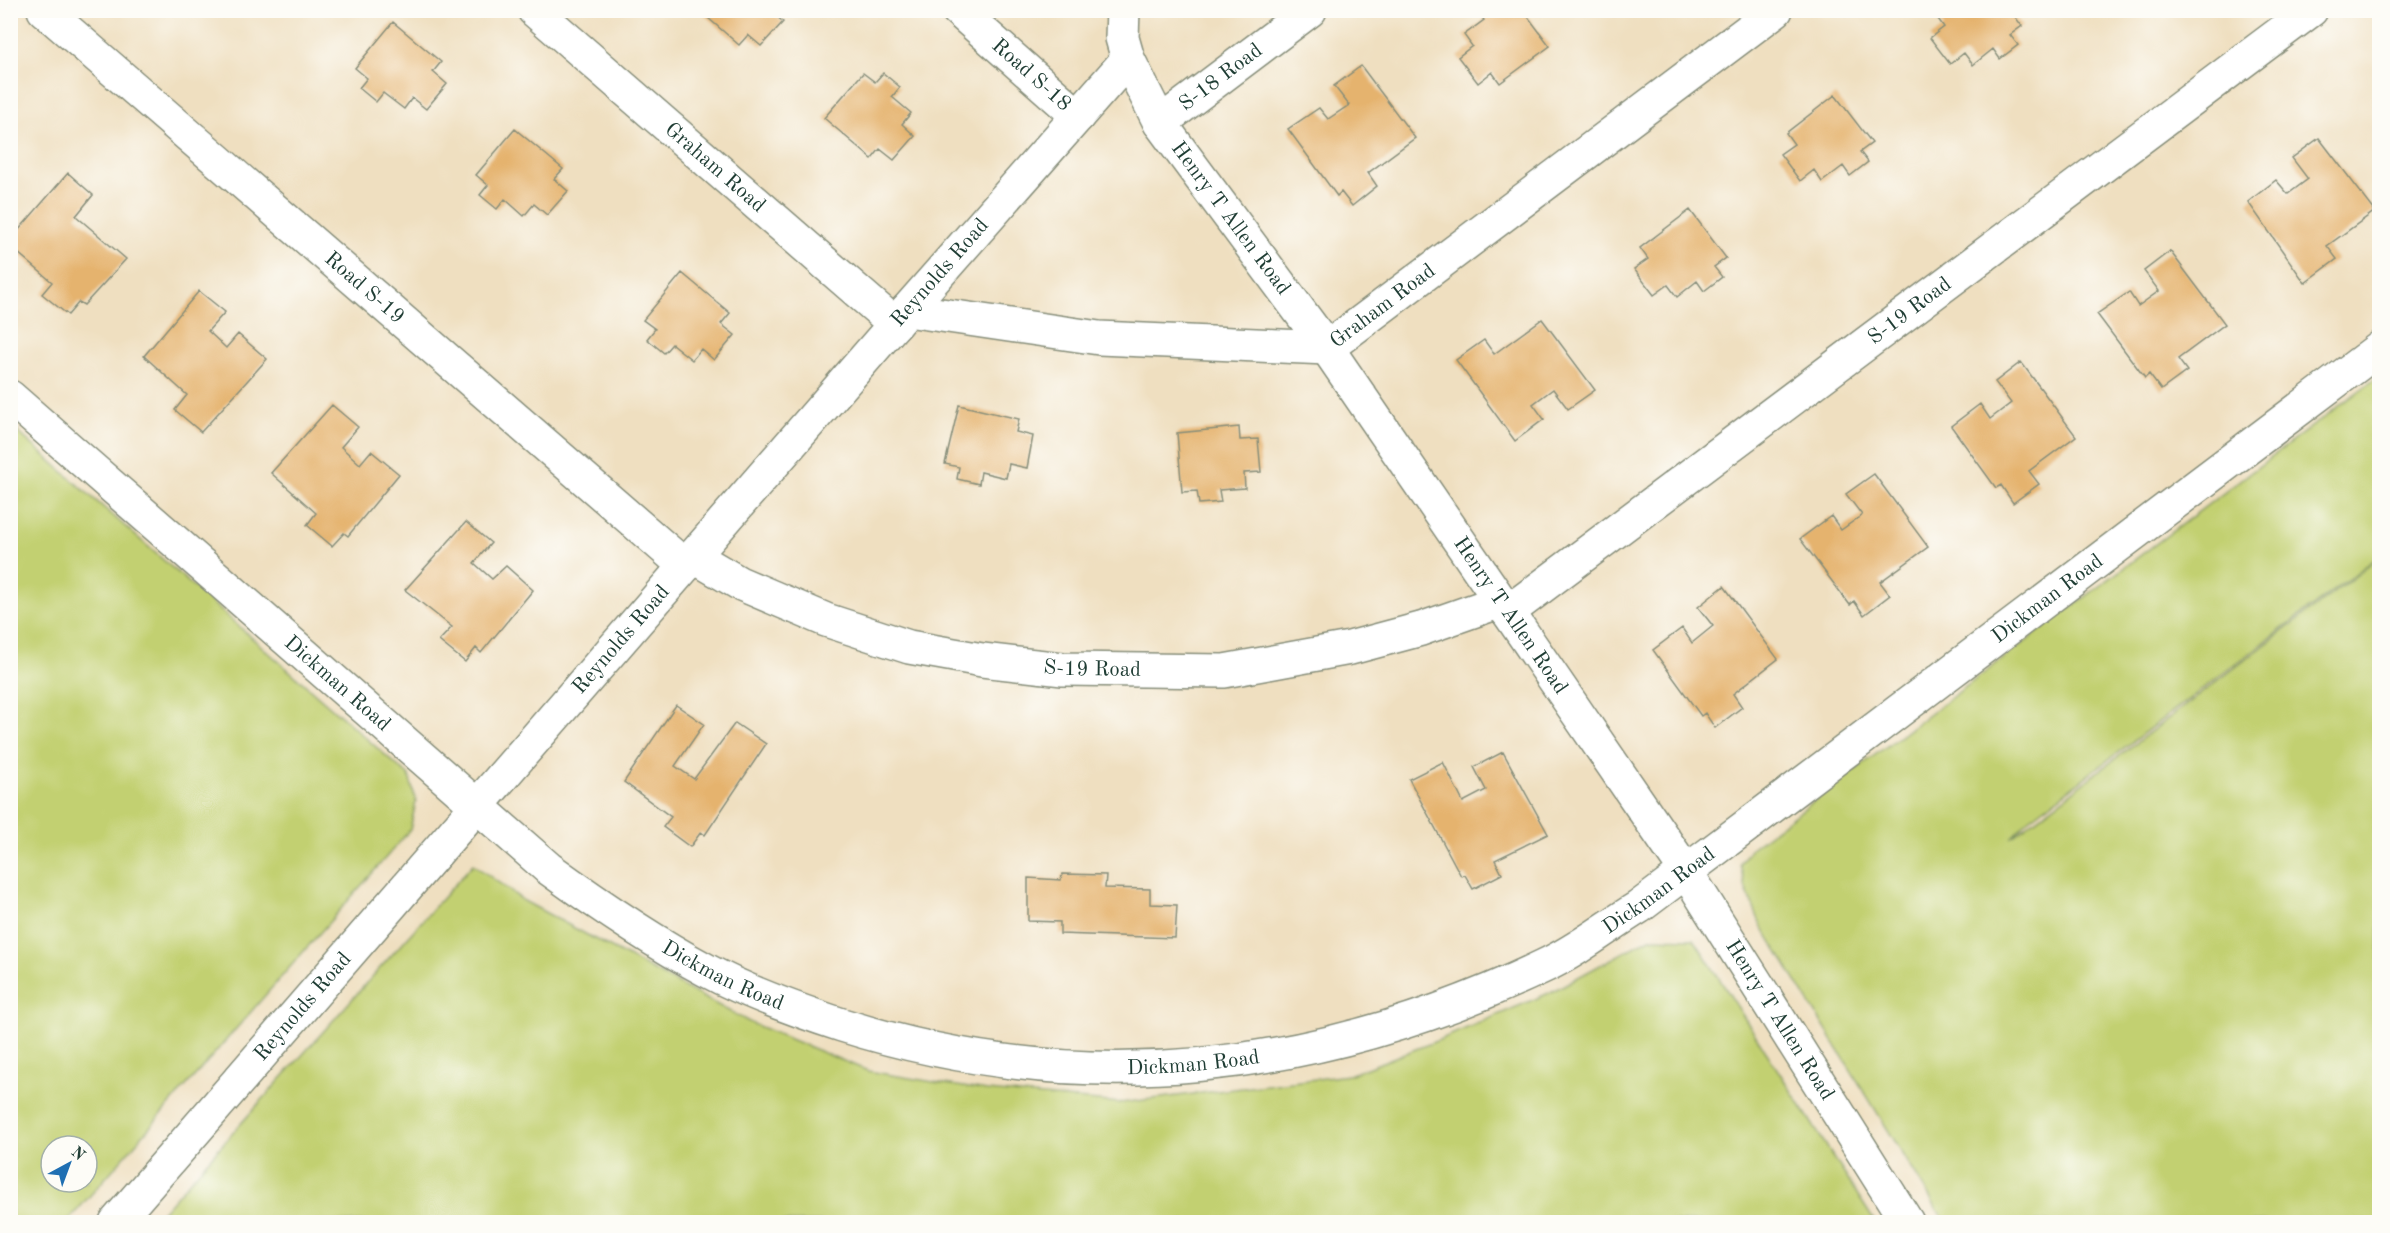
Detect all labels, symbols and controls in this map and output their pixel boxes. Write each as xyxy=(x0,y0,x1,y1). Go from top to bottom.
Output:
street label: Road S-18 xyxy=(988,35,1075,115)
street label: S-18 Road xyxy=(1175,39,1266,115)
street label: Graham Road xyxy=(661,118,769,217)
street label: Henry T Allen Road xyxy=(1167,138,1294,299)
street label: Reynolds Road xyxy=(887,215,993,331)
street label: Road S-19 xyxy=(320,248,408,328)
street label: Graham Road xyxy=(1326,260,1439,352)
street label: S-19 Road xyxy=(1864,273,1955,349)
street label: Henry T Allen Road xyxy=(1449,533,1572,698)
street label: Dickman Road xyxy=(1988,550,2107,647)
street label: Reynolds Road xyxy=(569,581,674,698)
street label: Dickman Road xyxy=(280,632,394,735)
street label: S-19 Road xyxy=(1042,656,1141,680)
street label: Dickman Road xyxy=(1599,843,1719,938)
street label: Henry T Allen Road xyxy=(1721,936,1838,1104)
street label: Dickman Road xyxy=(658,937,787,1014)
street label: Reynolds Road xyxy=(250,948,355,1065)
street label: Dickman Road xyxy=(1127,1046,1261,1079)
north arrow xyxy=(39,1134,99,1194)
text: N xyxy=(68,1144,88,1165)

